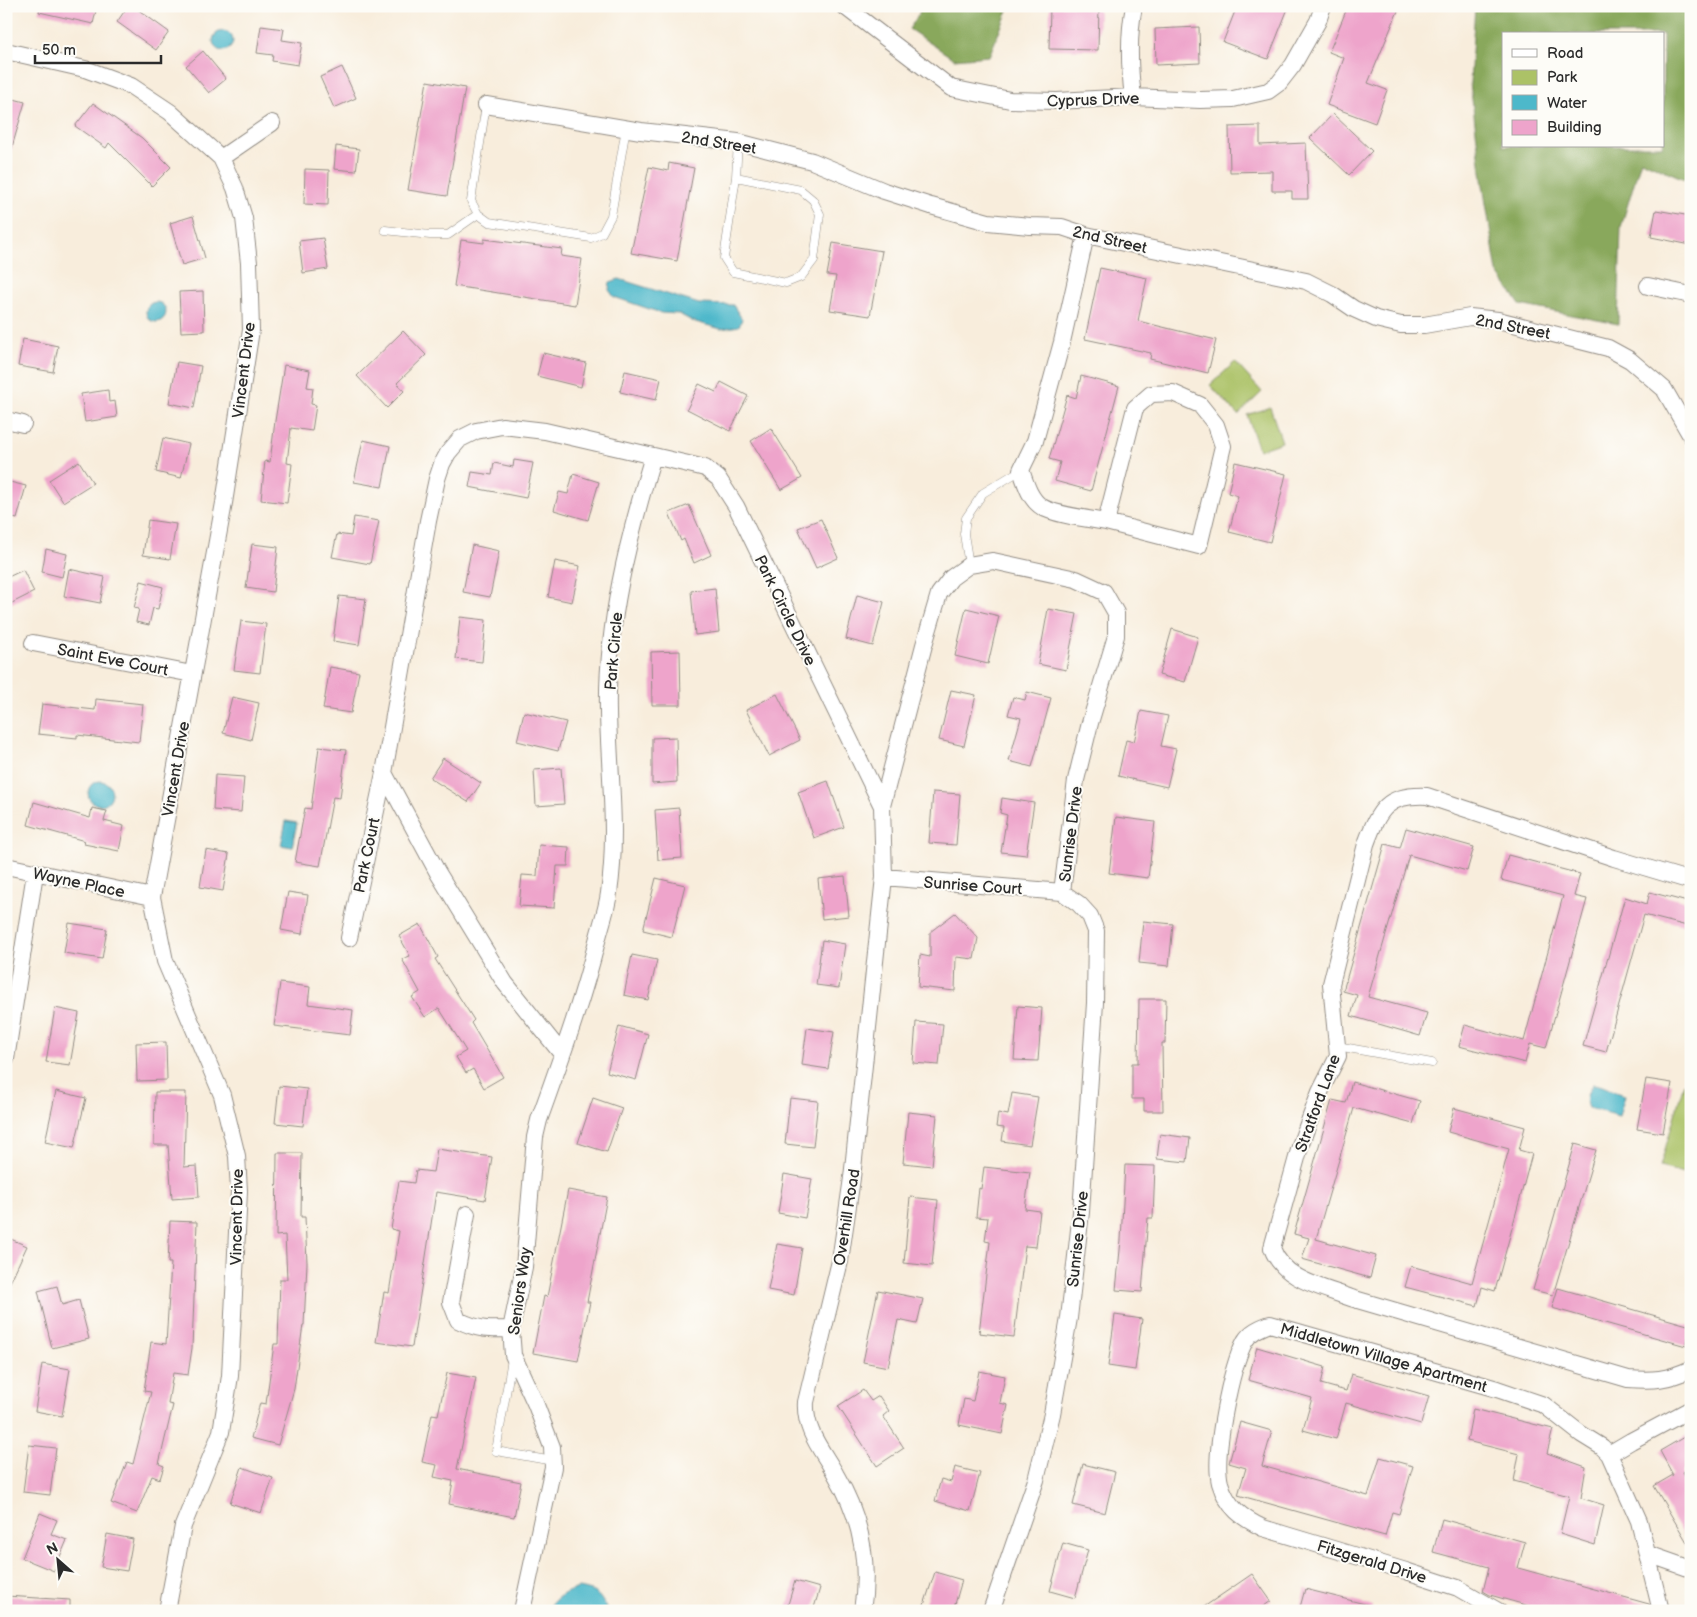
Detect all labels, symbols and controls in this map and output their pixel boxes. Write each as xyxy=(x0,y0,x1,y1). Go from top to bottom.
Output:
scale bar xyxy=(35,32,161,64)
legend xyxy=(1502,32,1664,148)
text: 50 m xyxy=(42,41,76,60)
text: Road xyxy=(1547,44,1583,63)
text: Park xyxy=(1547,68,1578,87)
street label: Cyprus Drive xyxy=(1047,89,1140,112)
text: Water xyxy=(1547,94,1587,113)
text: Building xyxy=(1547,118,1602,137)
street label: 2nd Street xyxy=(680,128,758,159)
street label: 2nd Street xyxy=(1071,223,1149,258)
street label: 2nd Street xyxy=(1474,311,1552,344)
street label: Vincent Drive xyxy=(229,321,260,419)
street label: Park Circle Drive xyxy=(750,552,820,669)
street label: Park Circle xyxy=(602,611,627,691)
street label: Saint Eve Court xyxy=(56,640,170,681)
street label: Vincent Drive xyxy=(159,720,194,818)
street label: Sunrise Drive xyxy=(1056,785,1087,883)
street label: Park Court xyxy=(350,816,385,895)
street label: Wayne Place xyxy=(31,864,127,903)
street label: Sunrise Court xyxy=(923,874,1023,899)
street label: Stratford Lane xyxy=(1292,1052,1345,1155)
street label: Overhill Road xyxy=(830,1167,865,1267)
street label: Vincent Drive xyxy=(227,1168,248,1265)
street label: Sunrise Drive xyxy=(1064,1190,1093,1288)
street label: Seniors Way xyxy=(505,1245,536,1336)
street label: Middletown Village Apartment xyxy=(1278,1320,1489,1397)
north arrow xyxy=(32,1534,82,1584)
street label: Fitzgerald Drive xyxy=(1315,1537,1429,1588)
text: N xyxy=(44,1539,61,1559)

